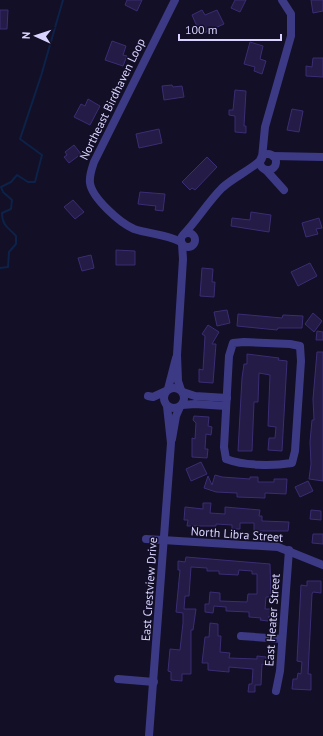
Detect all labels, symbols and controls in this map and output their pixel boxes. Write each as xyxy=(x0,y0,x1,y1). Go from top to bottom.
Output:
north arrow xyxy=(16,16,56,56)
scale bar xyxy=(179,16,281,42)
text: 100 m xyxy=(185,22,218,37)
text: N xyxy=(19,31,33,39)
street label: Northeast Birdhaven Loop xyxy=(76,36,148,162)
street label: North Libra Street xyxy=(190,523,284,545)
street label: East Crestview Drive xyxy=(138,536,160,642)
street label: East Heater Street xyxy=(261,573,283,667)

